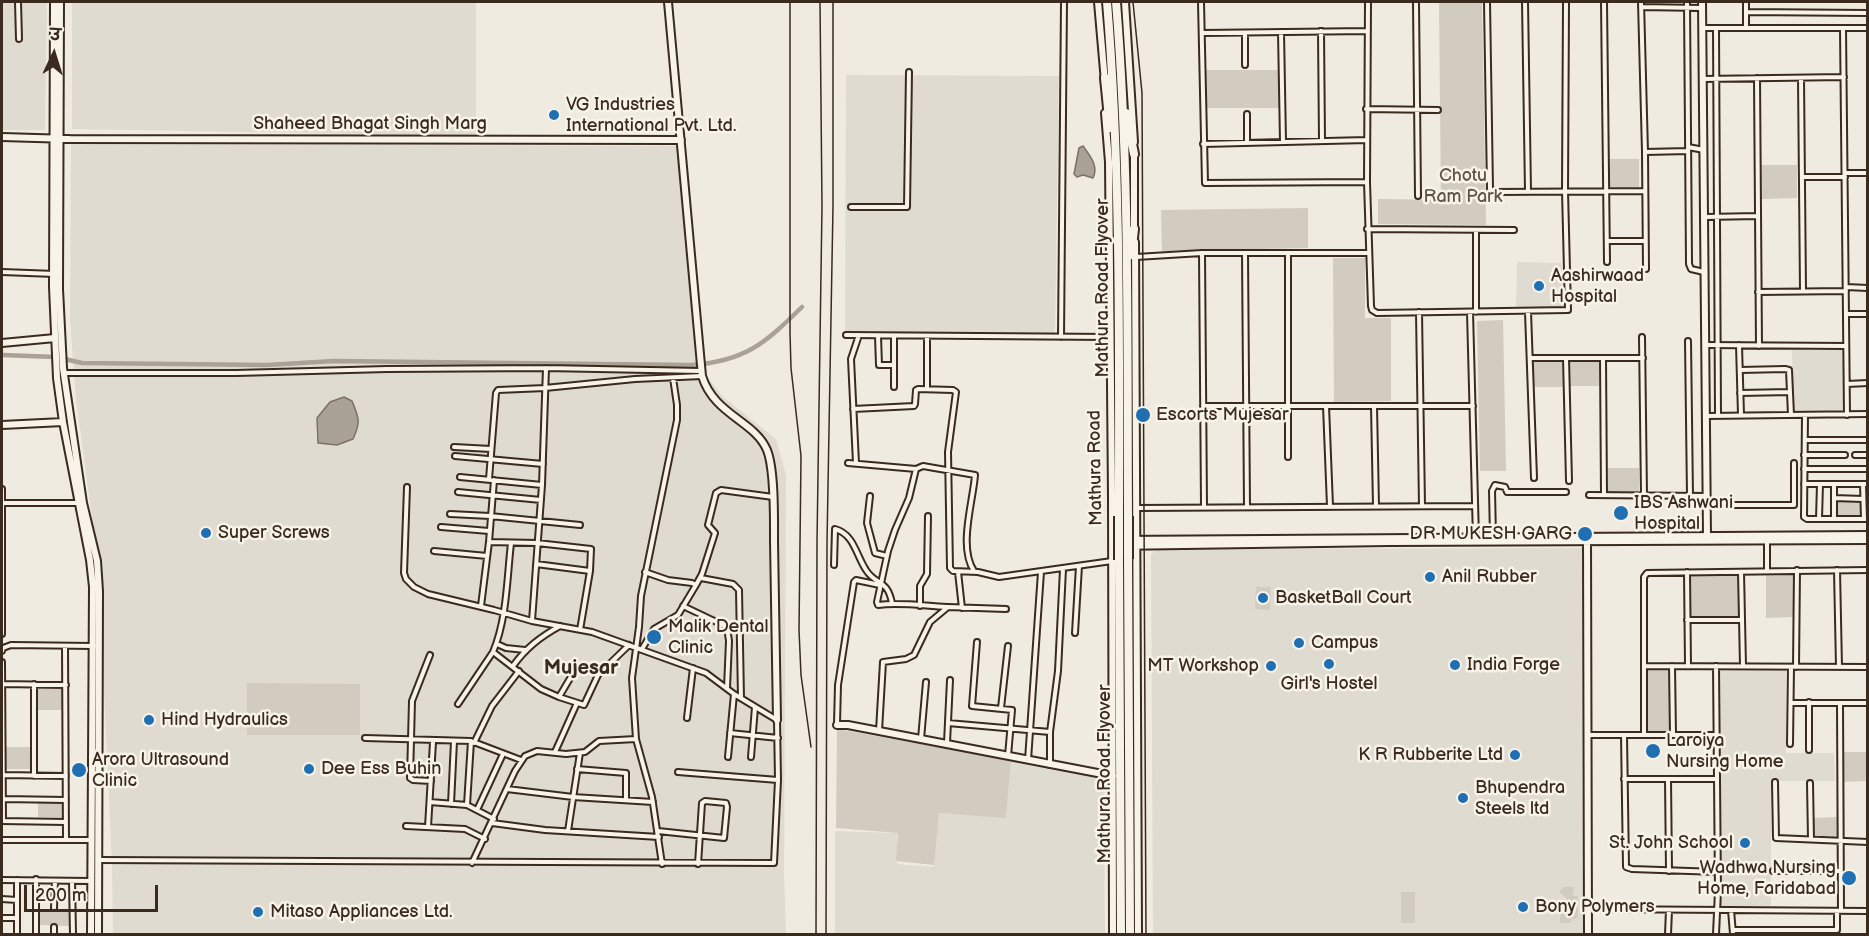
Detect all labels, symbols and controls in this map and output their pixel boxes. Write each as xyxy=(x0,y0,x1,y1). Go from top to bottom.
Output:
north arrow xyxy=(24,24,84,84)
text: उ xyxy=(49,26,61,45)
place label: VG Industries International Pvt. Ltd. xyxy=(566,94,736,136)
marker: VG Industries International Pvt. Ltd. xyxy=(547,108,561,122)
street label: Shaheed Bhagat Singh Marg xyxy=(253,113,487,135)
park label: Chotu Ram Park xyxy=(1424,165,1502,207)
street label: Mathura Road Flyover xyxy=(1092,199,1114,377)
place label: Aashirwaad Hospital xyxy=(1551,265,1644,308)
marker: Aashirwaad Hospital xyxy=(1532,279,1546,293)
place label: Escorts Mujesar xyxy=(1156,404,1288,426)
marker: Escorts Mujesar xyxy=(1134,406,1152,424)
street label: Mathura Road xyxy=(1084,410,1108,526)
place label: IBS Ashwani Hospital xyxy=(1634,492,1733,534)
marker: IBS Ashwani Hospital xyxy=(1612,504,1630,522)
place label: Super Screws xyxy=(218,522,330,544)
place label: DR MUKESH GARG xyxy=(1410,523,1572,545)
marker: DR MUKESH GARG xyxy=(1576,525,1594,543)
marker: Super Screws xyxy=(199,526,213,540)
place label: Anil Rubber xyxy=(1442,566,1536,588)
marker: Anil Rubber xyxy=(1423,570,1437,584)
place label: BasketBall Court xyxy=(1275,587,1412,609)
marker: BasketBall Court xyxy=(1256,591,1270,605)
place label: Malik Dental Clinic xyxy=(668,616,769,658)
marker: Malik Dental Clinic xyxy=(645,628,663,646)
place label: Campus xyxy=(1311,632,1378,654)
marker: Campus xyxy=(1292,636,1306,650)
place label: India Forge xyxy=(1467,654,1560,676)
place label: MT Workshop xyxy=(1147,655,1259,677)
district label: Mujesar xyxy=(544,657,618,681)
marker: Girl's Hostel xyxy=(1322,657,1336,671)
marker: India Forge xyxy=(1448,658,1462,672)
marker: MT Workshop xyxy=(1264,659,1278,673)
place label: Girl's Hostel xyxy=(1281,673,1377,695)
street label: Mathura Road Flyover xyxy=(1094,685,1116,863)
place label: Hind Hydraulics xyxy=(161,709,288,731)
marker: Hind Hydraulics xyxy=(142,713,156,727)
place label: Laroiya Nursing Home xyxy=(1666,730,1784,772)
marker: Laroiya Nursing Home xyxy=(1644,742,1662,760)
place label: K R Rubberite Ltd xyxy=(1358,744,1503,766)
marker: K R Rubberite Ltd xyxy=(1508,748,1522,762)
place label: Arora Ultrasound Clinic xyxy=(92,749,229,792)
place label: Dee Ess Buhin xyxy=(321,758,441,780)
marker: Arora Ultrasound Clinic xyxy=(70,761,88,779)
marker: Dee Ess Buhin xyxy=(302,762,316,776)
place label: Bhupendra Steels ltd xyxy=(1475,777,1565,820)
marker: Bhupendra Steels ltd xyxy=(1456,791,1470,805)
place label: St. John School xyxy=(1609,832,1733,854)
marker: St. John School xyxy=(1738,836,1752,850)
place label: Wadhwa Nursing Home, Faridabad xyxy=(1697,857,1836,900)
marker: Wadhwa Nursing Home, Faridabad xyxy=(1840,869,1858,887)
scale bar xyxy=(27,873,160,911)
text: 200 m xyxy=(35,885,87,906)
place label: Bony Polymers xyxy=(1535,896,1655,918)
marker: Bony Polymers xyxy=(1516,900,1530,914)
place label: Mitaso Appliances Ltd. xyxy=(270,901,453,923)
marker: Mitaso Appliances Ltd. xyxy=(251,905,265,919)

